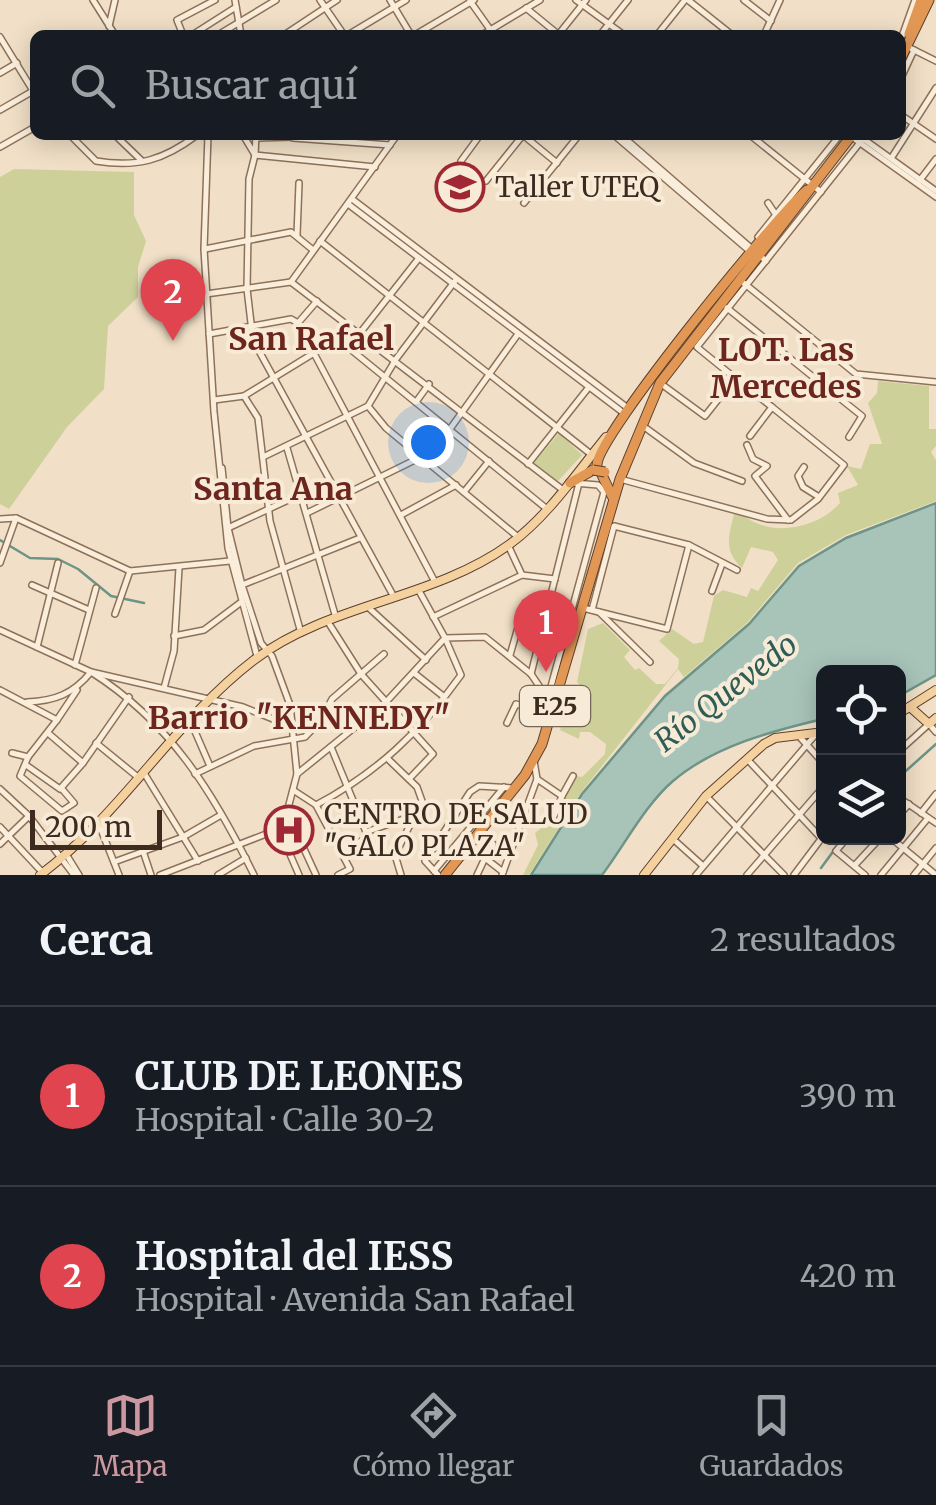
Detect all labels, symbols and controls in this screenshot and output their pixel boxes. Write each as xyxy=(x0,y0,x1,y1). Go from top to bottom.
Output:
search box xyxy=(30,30,906,140)
icon: search xyxy=(65,58,120,113)
text: Buscar aquí xyxy=(145,62,357,109)
school or university icon: Taller UTEQ xyxy=(434,161,486,213)
place label: Taller UTEQ xyxy=(495,169,661,205)
pin: 2 xyxy=(140,258,206,341)
district label: San Rafael xyxy=(228,319,394,359)
district label: LOT. Las Mercedes xyxy=(710,330,862,407)
your location xyxy=(403,417,454,468)
district label: Santa Ana xyxy=(193,469,353,509)
pin: 1 xyxy=(514,590,578,672)
water label: Río Quevedo xyxy=(646,625,804,760)
map controls xyxy=(816,665,906,845)
button: locate xyxy=(816,665,906,755)
road number: E25 xyxy=(520,686,590,726)
district label: Barrio "KENNEDY" xyxy=(148,698,450,738)
button: layers xyxy=(816,755,906,845)
place label: CENTRO DE SALUD "GALO PLAZA" xyxy=(324,796,587,864)
hospital icon: CENTRO DE SALUD "GALO PLAZA" xyxy=(263,804,315,856)
scale bar xyxy=(30,805,162,850)
text: 200 m xyxy=(45,809,132,845)
text: Cerca xyxy=(40,914,153,966)
text: 2 resultados xyxy=(710,920,896,960)
text: CLUB DE LEONES xyxy=(135,1053,463,1100)
text: 1 xyxy=(65,1076,80,1116)
text: 390 m xyxy=(799,1076,896,1116)
text: Hospital · Calle 30-2 xyxy=(135,1100,435,1140)
text: Hospital del IESS xyxy=(135,1233,453,1280)
text: 2 xyxy=(63,1256,82,1296)
text: 420 m xyxy=(800,1256,896,1296)
text: Hospital · Avenida San Rafael xyxy=(135,1280,575,1320)
tab: Mapa xyxy=(93,1388,168,1484)
tab: Cómo llegar xyxy=(353,1388,514,1484)
tab: Guardados xyxy=(699,1388,843,1484)

